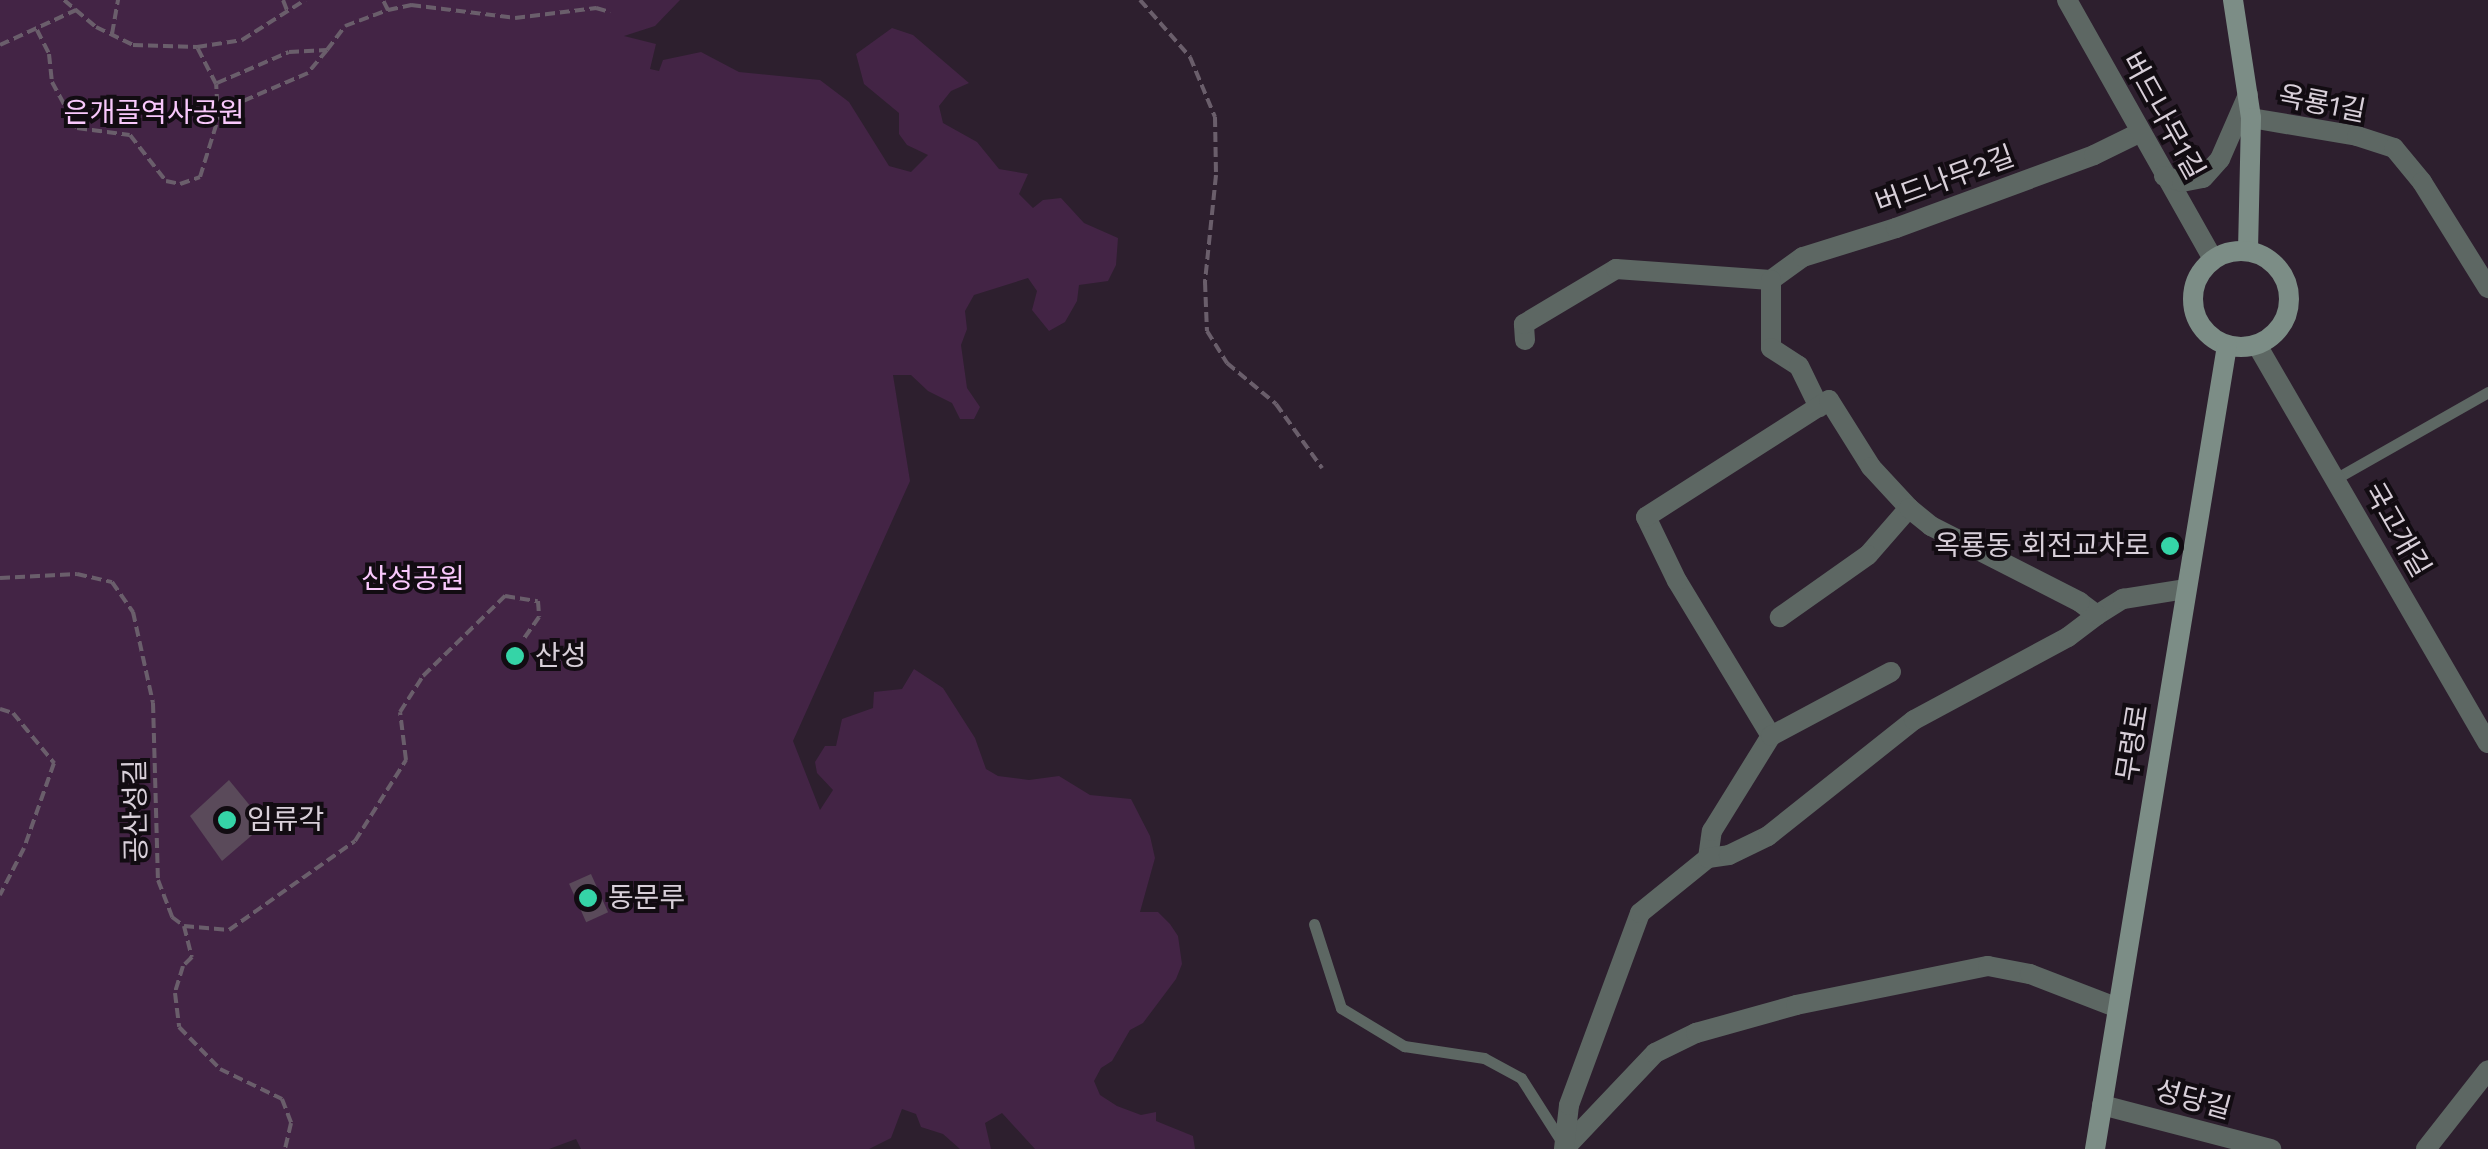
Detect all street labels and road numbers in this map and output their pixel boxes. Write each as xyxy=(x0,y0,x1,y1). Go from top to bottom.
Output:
street label: 버드나무1길 xyxy=(2114,47,2212,185)
street label: 옥룡1길 xyxy=(2276,79,2368,129)
street label: 버드나무2길 xyxy=(1871,139,2019,221)
street label: 국고개길 xyxy=(2357,477,2437,583)
street label: 무령로 xyxy=(2110,702,2156,784)
street label: 공산성길 xyxy=(118,759,154,863)
street label: 성당길 xyxy=(2151,1074,2235,1126)

